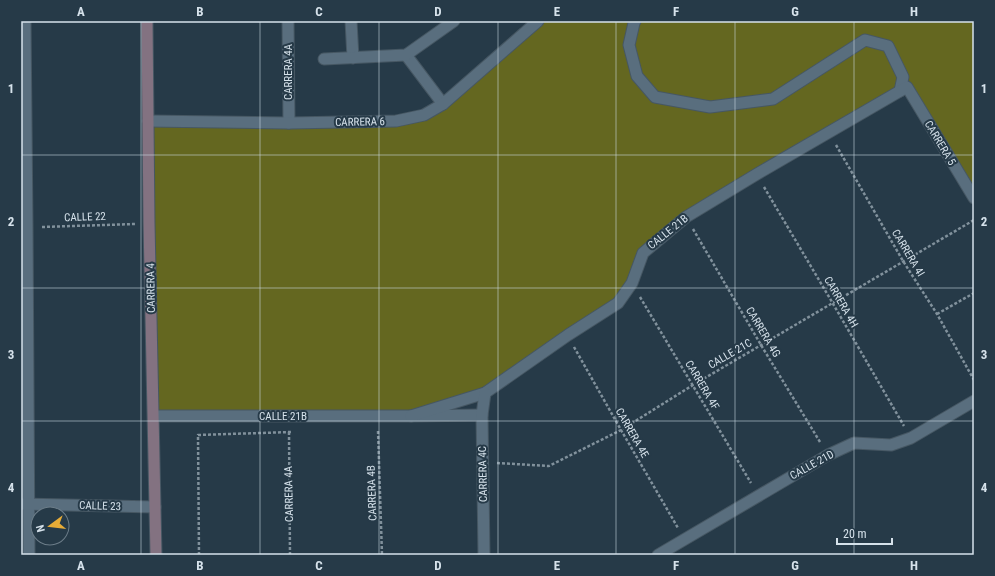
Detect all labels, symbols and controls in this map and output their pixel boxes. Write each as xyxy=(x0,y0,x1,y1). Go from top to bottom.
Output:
text: A xyxy=(77,4,85,19)
text: B xyxy=(196,4,204,19)
text: C xyxy=(315,4,323,19)
text: D xyxy=(434,4,442,19)
text: E xyxy=(554,4,561,19)
text: F xyxy=(673,4,679,19)
text: G xyxy=(791,4,799,19)
text: H xyxy=(910,4,918,19)
street label: CARRERA 4A xyxy=(282,43,295,100)
text: 1 xyxy=(8,81,14,96)
text: 1 xyxy=(981,81,987,96)
street label: CARRERA 6 xyxy=(335,115,385,129)
street label: CARRERA 5 xyxy=(922,118,958,168)
street label: CALLE 22 xyxy=(64,210,106,224)
street label: CALLE 21B xyxy=(645,212,691,252)
text: 2 xyxy=(8,214,15,229)
text: 2 xyxy=(981,214,988,229)
street label: CARRERA 4I xyxy=(889,227,927,279)
street label: CARRERA 4 xyxy=(144,262,158,313)
street label: CARRERA 4H xyxy=(821,274,861,330)
street label: CARRERA 4G xyxy=(743,304,783,360)
street label: CALLE 21C xyxy=(706,336,754,372)
text: 3 xyxy=(8,347,14,362)
text: 3 xyxy=(981,347,987,362)
street label: CARRERA 4F xyxy=(682,358,722,412)
street label: CARRERA 4E xyxy=(613,406,652,461)
street label: CALLE 21B xyxy=(259,410,307,423)
street label: CARRERA 4C xyxy=(476,446,490,502)
street label: CALLE 21D xyxy=(788,448,836,482)
street label: CARRERA 4A xyxy=(282,465,296,522)
street label: CARRERA 4B xyxy=(365,465,379,521)
text: 4 xyxy=(8,480,15,495)
text: 4 xyxy=(981,480,988,495)
street label: CALLE 23 xyxy=(79,499,121,513)
north arrow xyxy=(30,506,70,546)
scale bar xyxy=(837,520,892,546)
text: N xyxy=(34,523,48,533)
text: 20 m xyxy=(843,527,867,541)
text: A xyxy=(77,558,85,573)
text: B xyxy=(196,558,204,573)
text: C xyxy=(315,558,323,573)
text: D xyxy=(434,558,442,573)
text: E xyxy=(554,558,561,573)
text: F xyxy=(673,558,679,573)
text: G xyxy=(791,558,799,573)
text: H xyxy=(910,558,918,573)

